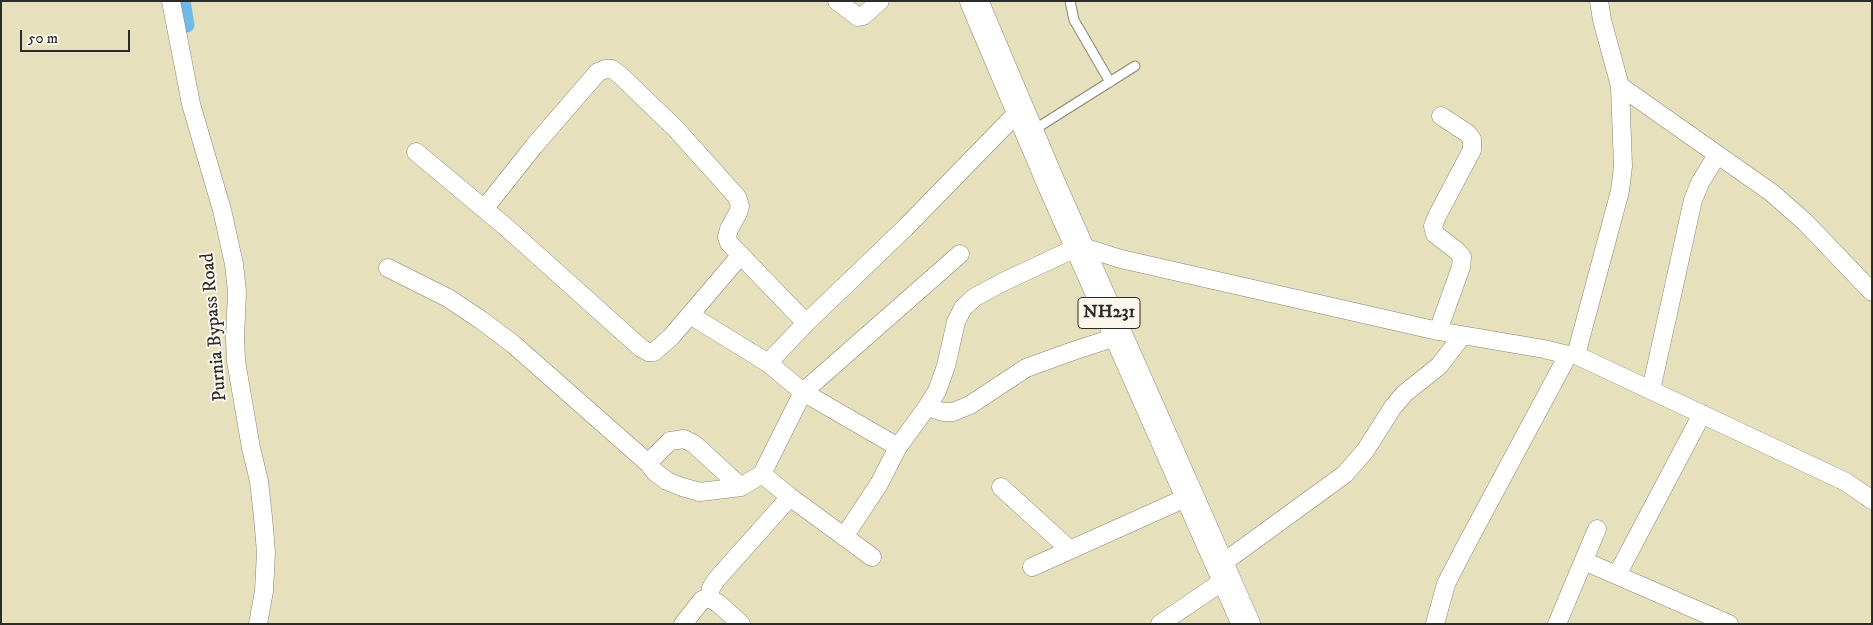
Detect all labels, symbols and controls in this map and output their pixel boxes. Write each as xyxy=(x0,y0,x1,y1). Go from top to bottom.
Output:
scale bar xyxy=(22,20,132,52)
text: 50 m xyxy=(28,29,58,48)
street label: Purnia Bypass Road xyxy=(197,252,233,402)
road number: NH231 xyxy=(1078,298,1140,328)

